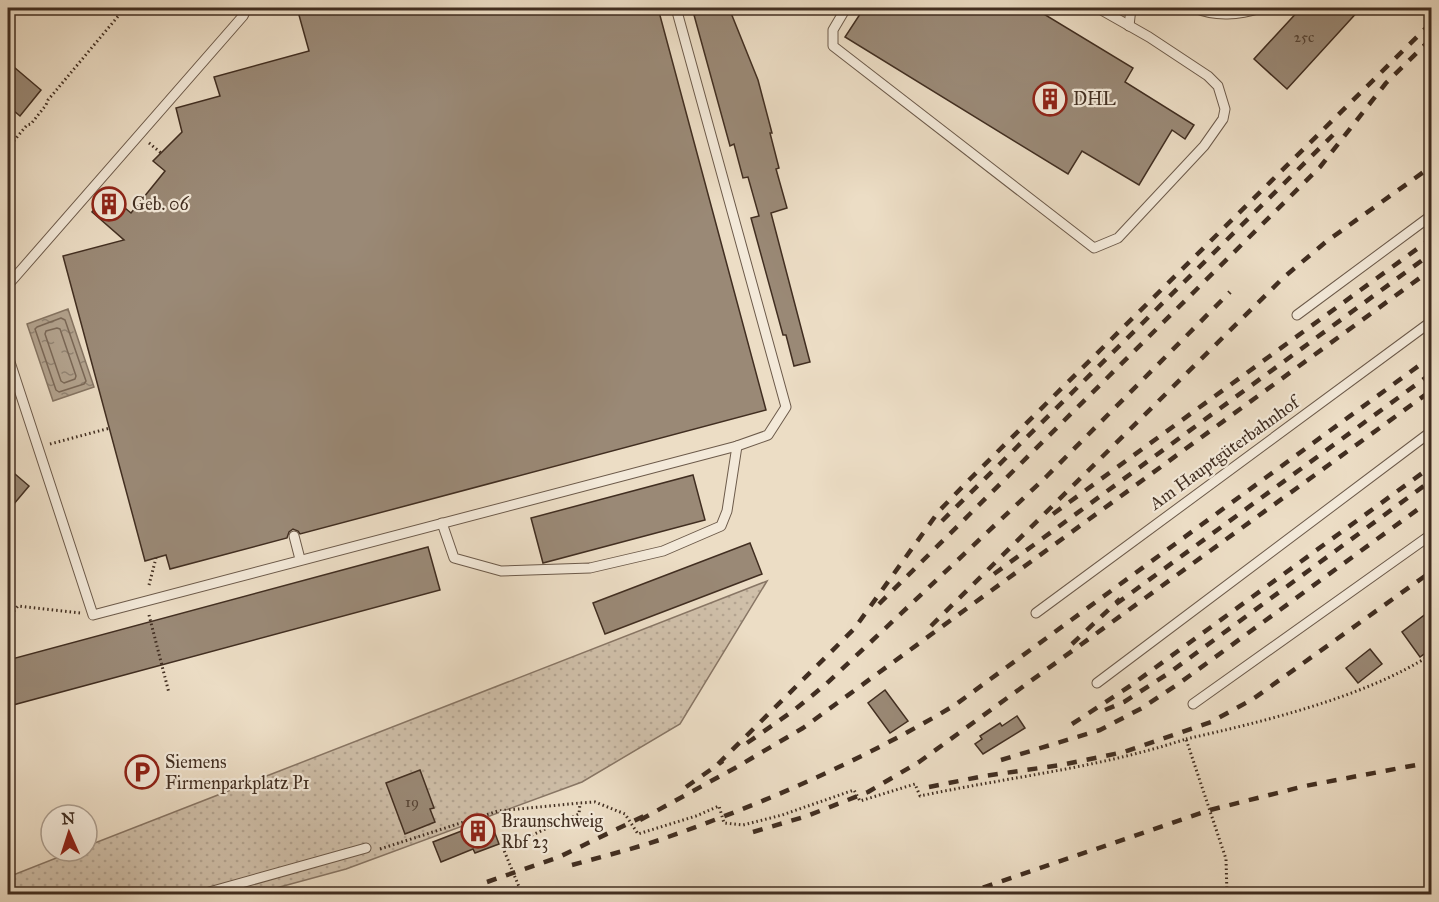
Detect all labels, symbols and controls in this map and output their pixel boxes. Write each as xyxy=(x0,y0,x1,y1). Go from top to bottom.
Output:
house number: 25c xyxy=(1294,28,1314,46)
building icon: DHL xyxy=(1032,81,1068,117)
place label: DHL xyxy=(1073,88,1117,110)
building icon: Geb. 06 xyxy=(91,186,127,222)
place label: Geb. 06 xyxy=(132,193,189,215)
street label: Am Hauptgüterbahnhof xyxy=(1144,390,1306,516)
place label: Siemens Firmenparkplatz P1 xyxy=(165,751,310,794)
parking icon: Siemens Firmenparkplatz P1 xyxy=(124,754,160,790)
house number: 19 xyxy=(405,793,419,811)
north arrow xyxy=(39,803,99,863)
text: N xyxy=(61,809,76,828)
place label: Braunschweig Rbf 23 xyxy=(501,810,604,853)
building icon: Braunschweig Rbf 23 xyxy=(460,813,496,849)

